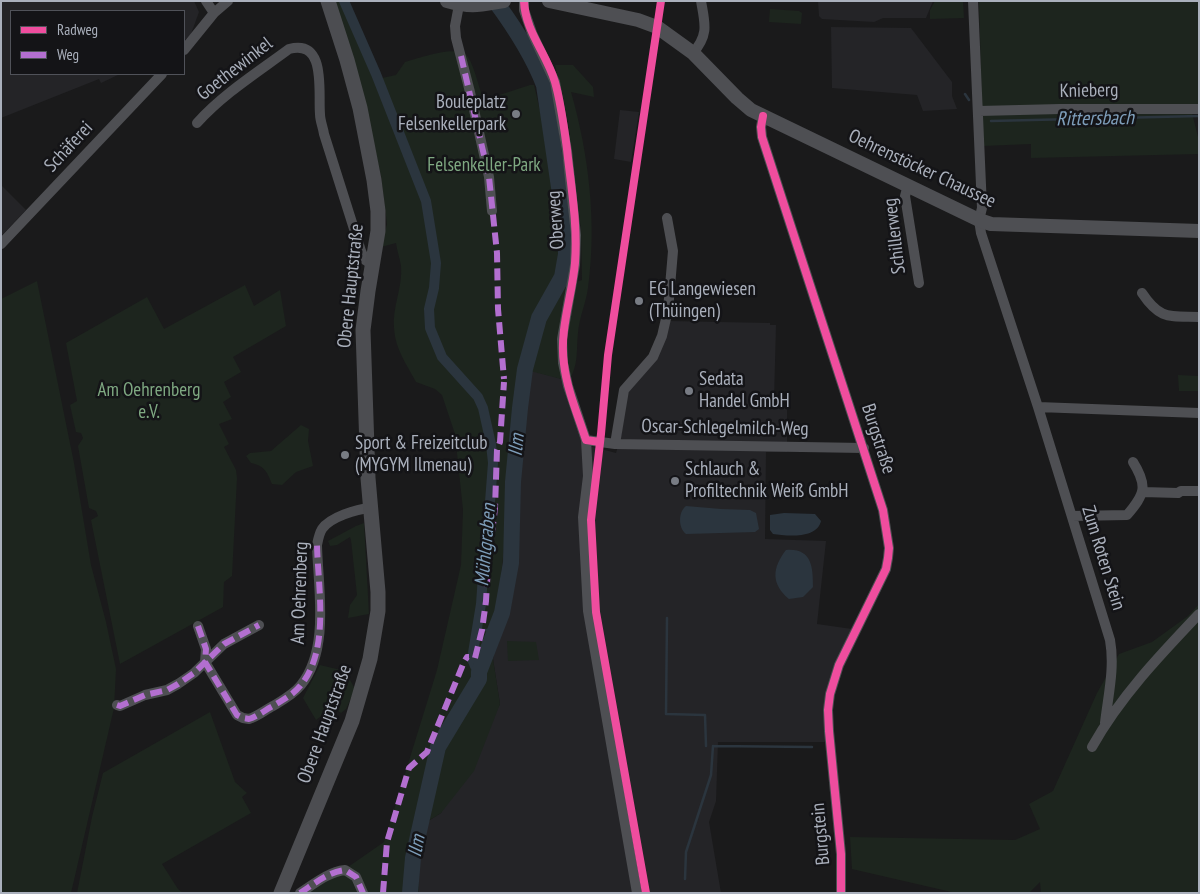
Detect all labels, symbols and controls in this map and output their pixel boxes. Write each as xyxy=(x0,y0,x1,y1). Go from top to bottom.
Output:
legend xyxy=(10,10,185,75)
text: Radweg xyxy=(57,20,98,39)
street label: Goethewinkel xyxy=(193,32,277,106)
text: Weg xyxy=(57,45,79,64)
street label: Knieberg xyxy=(1059,79,1119,103)
place label: Bouleplatz Felsenkellerpark xyxy=(398,92,506,136)
water label: Rittersbach xyxy=(1056,106,1134,132)
marker: Bouleplatz Felsenkellerpark xyxy=(510,108,522,120)
street label: Schäferei xyxy=(40,117,98,177)
street label: Oehrenstöcker Chaussee xyxy=(845,125,999,213)
park label: Felsenkeller-Park xyxy=(427,155,541,177)
street label: Oberweg xyxy=(543,190,569,250)
street label: Schillerweg xyxy=(879,197,911,275)
street label: Obere Hauptstraße xyxy=(333,223,369,349)
place label: EG Langewiesen (Thüingen) xyxy=(649,279,756,323)
marker: EG Langewiesen (Thüingen) xyxy=(633,295,645,307)
place label: Sedata Handel GmbH xyxy=(699,369,790,413)
park label: Am Oehrenberg e.V. xyxy=(98,380,200,424)
marker: Sedata Handel GmbH xyxy=(683,385,695,397)
street label: Burgstraße xyxy=(856,401,900,477)
street label: Oscar-Schlegelmilch-Weg xyxy=(641,415,809,441)
place label: Sport & Freizeitclub (MYGYM Ilmenau) xyxy=(355,433,487,477)
water label: Ilm xyxy=(504,433,530,457)
marker: Sport & Freizeitclub (MYGYM Ilmenau) xyxy=(339,449,351,461)
place label: Schlauch & Profiltechnik Weiß GmbH xyxy=(685,459,848,503)
marker: Schlauch & Profiltechnik Weiß GmbH xyxy=(669,475,681,487)
water label: Mühlgraben xyxy=(470,503,502,587)
street label: Zum Roten Stein xyxy=(1076,503,1130,613)
street label: Am Oehrenberg xyxy=(287,541,313,645)
street label: Obere Hauptstraße xyxy=(293,662,357,786)
street label: Burgstein xyxy=(807,802,835,866)
water label: Ilm xyxy=(403,833,431,859)

